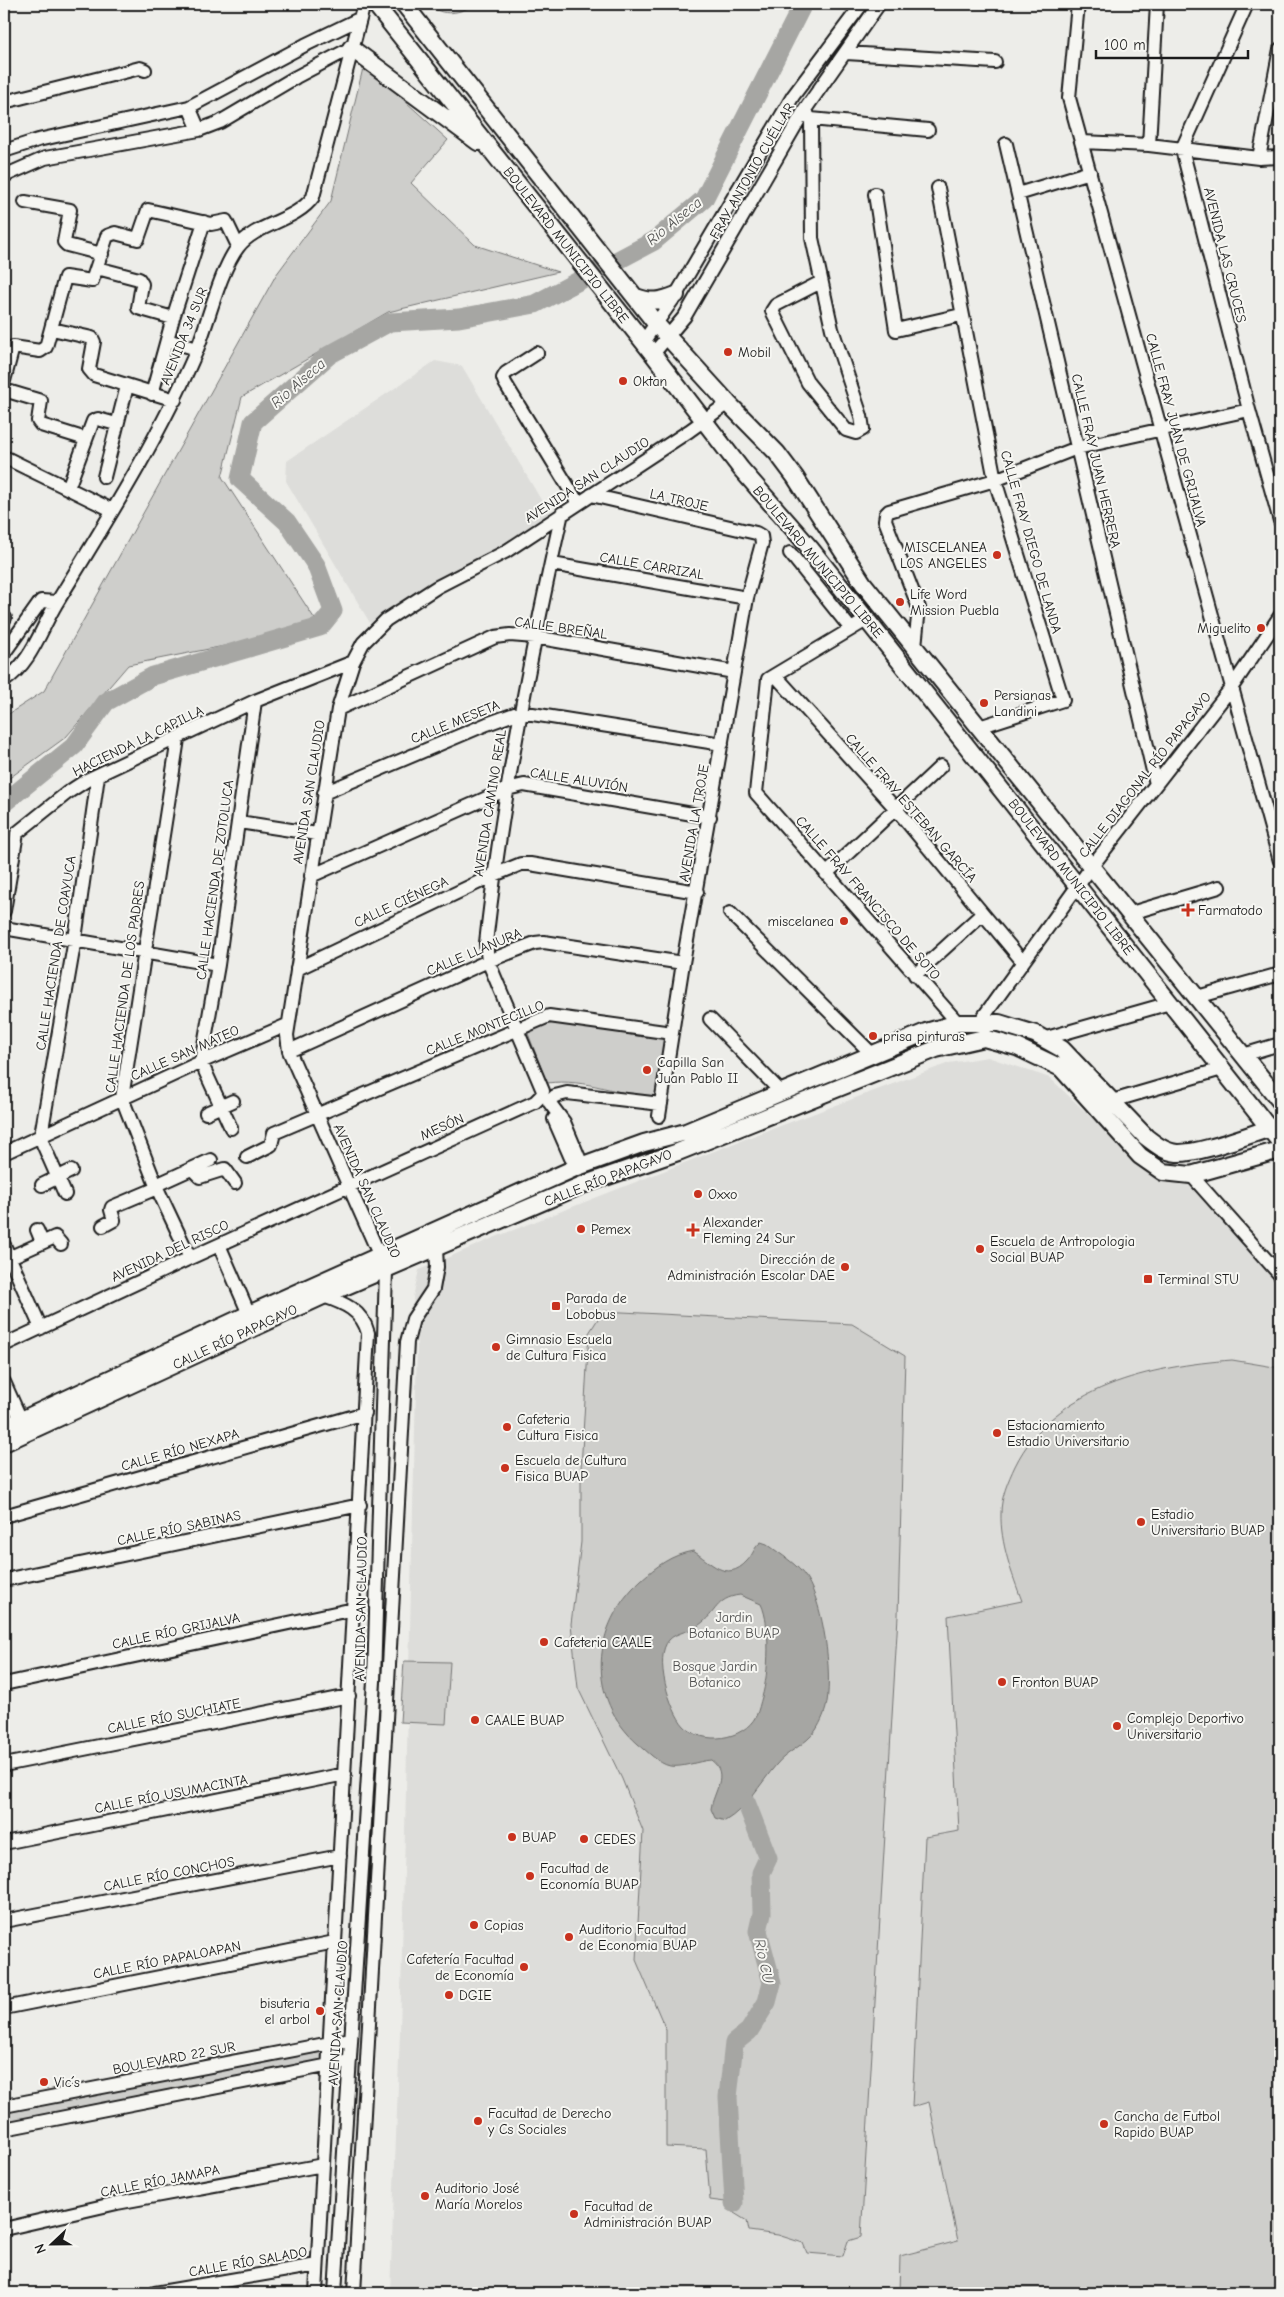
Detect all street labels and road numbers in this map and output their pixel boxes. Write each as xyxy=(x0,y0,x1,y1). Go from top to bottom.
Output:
street label: FRAY ANTONIO CUÉLLAR xyxy=(706,100,798,242)
street label: BOULEVARD MUNICIPIO LIBRE xyxy=(500,163,632,327)
street label: AVENIDA LAS CRUCES xyxy=(1200,186,1250,325)
street label: AVENIDA 34 SUR xyxy=(157,285,211,387)
street label: CALLE FRAY JUAN DE GRIJALVA xyxy=(1142,331,1210,529)
street label: CALLE FRAY JUAN HERRERA xyxy=(1068,372,1124,550)
street label: AVENIDA SAN CLAUDIO xyxy=(521,433,653,527)
street label: CALLE FRAY DIEGO DE LANDA xyxy=(997,449,1065,635)
street label: BOULEVARD MUNICIPIO LIBRE xyxy=(749,482,887,642)
street label: LA TROJE xyxy=(648,485,710,515)
street label: CALLE CARRIZAL xyxy=(598,548,706,584)
street label: CALLE BREÑAL xyxy=(513,613,609,643)
street label: CALLE DIAGONAL RÍO PAPAGAYO xyxy=(1075,689,1215,861)
street label: CALLE MESETA xyxy=(408,696,502,748)
street label: HACIENDA LA CAPILLA xyxy=(70,702,206,780)
street label: AVENIDA SAN CLAUDIO xyxy=(289,719,329,865)
street label: AVENIDA CAMINO REAL xyxy=(470,728,510,878)
street label: CALLE FRAY ESTEBAN GARCÍA xyxy=(842,730,980,886)
street label: AVENIDA LA TROJE xyxy=(675,763,713,883)
street label: CALLE ALUVIÓN xyxy=(529,764,629,796)
street label: CALLE HACIENDA DE ZOTOLUCA xyxy=(193,779,237,981)
street label: BOULEVARD MUNICIPIO LIBRE xyxy=(1005,795,1137,959)
street label: CALLE FRAY FRANCISCO DE SOTO xyxy=(792,812,944,984)
street label: CALLE HACIENDA DE COAYUCA xyxy=(32,854,80,1052)
street label: CALLE CIÉNEGA xyxy=(351,873,451,931)
street label: CALLE HACIENDA DE LOS PADRES xyxy=(102,880,148,1094)
street label: CALLE LLANURA xyxy=(424,924,524,980)
street label: CALLE MONTECILLO xyxy=(423,997,547,1059)
street label: CALLE SAN MATEO xyxy=(128,1021,242,1085)
street label: MESÓN xyxy=(417,1110,467,1144)
street label: AVENIDA SAN CLAUDIO xyxy=(330,1121,404,1261)
street label: CALLE RÍO PAPAGAYO xyxy=(542,1146,674,1210)
street label: AVENIDA DEL RISCO xyxy=(108,1216,232,1286)
street label: CALLE RÍO PAPAGAYO xyxy=(170,1301,300,1373)
street label: CALLE RÍO NEXAPA xyxy=(119,1425,241,1475)
street label: CALLE RÍO SABINAS xyxy=(116,1507,243,1549)
street label: AVENIDA SAN CLAUDIO xyxy=(351,1536,371,1682)
street label: CALLE RÍO GRIJALVA xyxy=(111,1609,241,1653)
street label: CALLE RÍO SUCHIATE xyxy=(106,1695,242,1737)
street label: CALLE RÍO USUMACINTA xyxy=(93,1771,249,1817)
street label: CALLE RÍO CONCHOS xyxy=(102,1853,236,1895)
street label: CALLE RÍO PAPALOAPAN xyxy=(92,1937,242,1983)
street label: AVENIDA SAN CLAUDIO xyxy=(324,1940,352,2086)
street label: BOULEVARD 22 SUR xyxy=(111,2038,237,2078)
street label: CALLE RÍO JAMAPA xyxy=(99,2161,221,2201)
street label: CALLE RÍO SALADO xyxy=(188,2243,308,2281)

